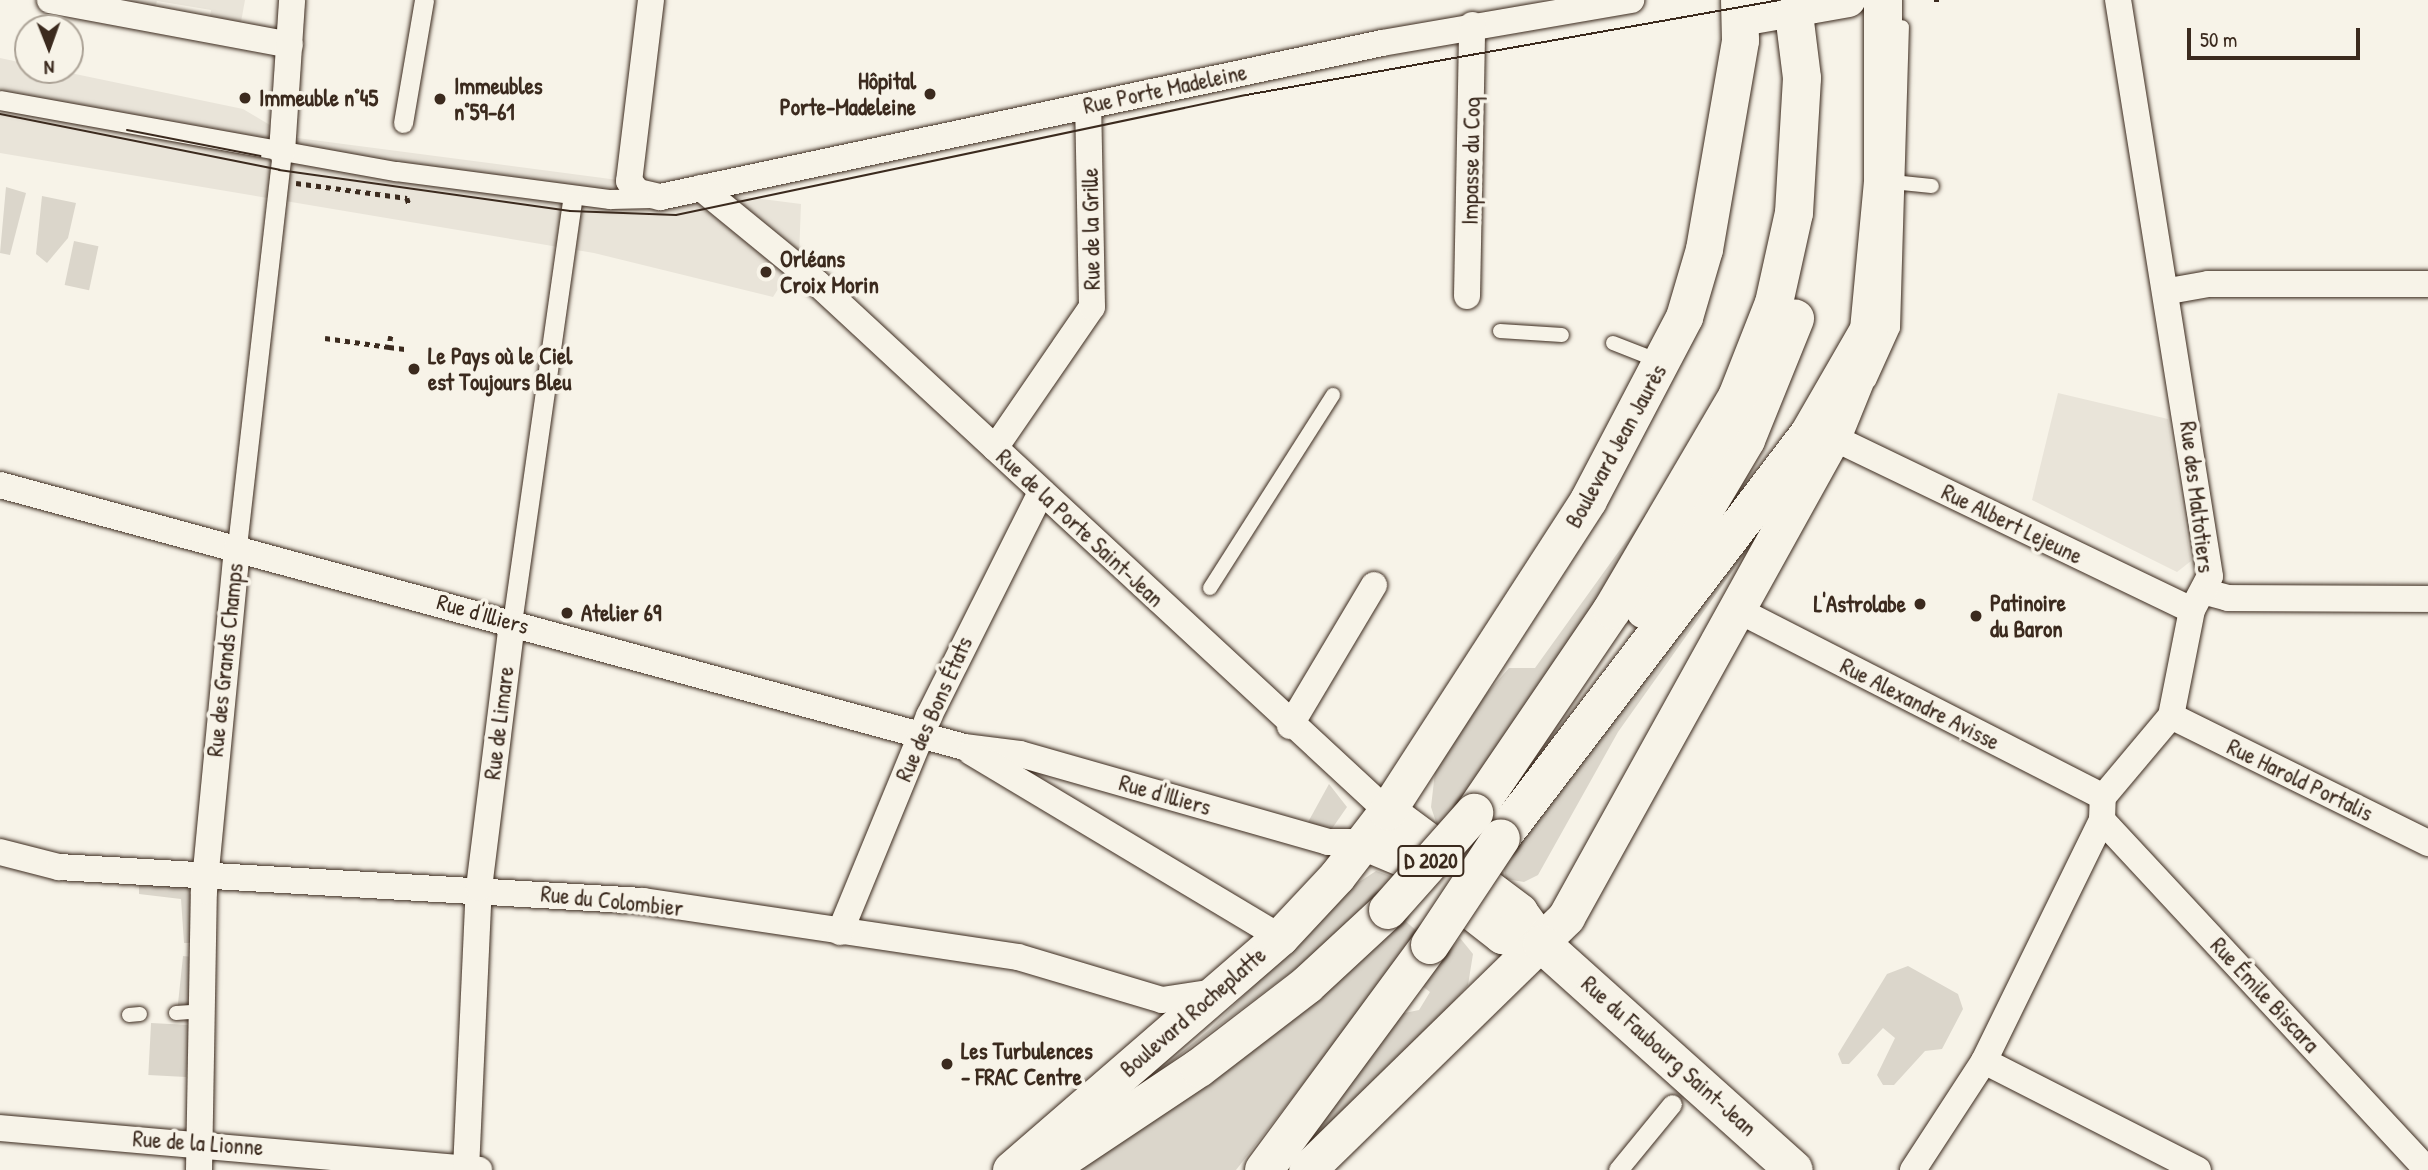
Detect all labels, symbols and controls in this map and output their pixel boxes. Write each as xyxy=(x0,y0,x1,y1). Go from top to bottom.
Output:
north arrow xyxy=(14,14,84,84)
scale bar xyxy=(2190,14,2363,58)
text: 50 m xyxy=(2200,25,2237,54)
text: N xyxy=(44,55,55,81)
street label: Rue Porte Madeleine xyxy=(1081,58,1249,120)
place label: Hôpital Porte-Madeleine xyxy=(780,67,916,121)
place label: Immeubles n°59-61 xyxy=(454,72,543,126)
place label: Immeuble n°45 xyxy=(259,84,378,112)
marker: Hôpital Porte-Madeleine xyxy=(922,86,938,102)
marker: Immeuble n°45 xyxy=(237,90,253,106)
marker: Immeubles n°59-61 xyxy=(432,91,448,107)
street label: Impasse du Coq xyxy=(1456,97,1486,225)
street label: Rue de la Grille xyxy=(1076,168,1106,290)
place label: Orléans Croix Morin xyxy=(780,245,879,299)
marker: Orléans Croix Morin xyxy=(758,264,774,280)
place label: Le Pays où le Ciel est Toujours Bleu xyxy=(428,342,572,396)
street label: Boulevard Jean Jaurès xyxy=(1560,359,1672,533)
marker: Le Pays où le Ciel est Toujours Bleu xyxy=(406,361,422,377)
street label: Rue des Maltotiers xyxy=(2174,420,2220,574)
street label: Rue de la Porte Saint-Jean xyxy=(991,443,1169,613)
street label: Rue Albert Lejeune xyxy=(1937,478,2087,570)
street label: Rue des Grands Champs xyxy=(201,562,249,758)
street label: Rue d'Illiers xyxy=(434,588,532,640)
place label: Patinoire du Baron xyxy=(1990,589,2066,643)
place label: L'Astrolabe xyxy=(1814,590,1906,618)
marker: L'Astrolabe xyxy=(1912,596,1928,612)
place label: Atelier 69 xyxy=(581,599,661,627)
marker: Atelier 69 xyxy=(559,605,575,621)
marker: Patinoire du Baron xyxy=(1968,608,1984,624)
street label: Rue des Bons États xyxy=(890,632,978,786)
street label: Rue Alexandre Avisse xyxy=(1836,652,2004,756)
street label: Rue de Limare xyxy=(478,665,520,781)
street label: Rue Harold Portalis xyxy=(2223,733,2377,827)
street label: Rue d'Illiers xyxy=(1116,769,1214,821)
road number: D 2020 xyxy=(1396,844,1466,878)
street label: Rue du Colombier xyxy=(539,880,685,922)
street label: Rue Émile Biscara xyxy=(2205,932,2325,1058)
street label: Boulevard Rocheplatte xyxy=(1114,941,1272,1083)
street label: Rue du Faubourg Saint-Jean xyxy=(1576,970,1762,1142)
place label: Les Turbulences - FRAC Centre xyxy=(961,1037,1093,1091)
marker: Les Turbulences - FRAC Centre xyxy=(939,1056,955,1072)
street label: Rue de la Lionne xyxy=(132,1125,264,1161)

